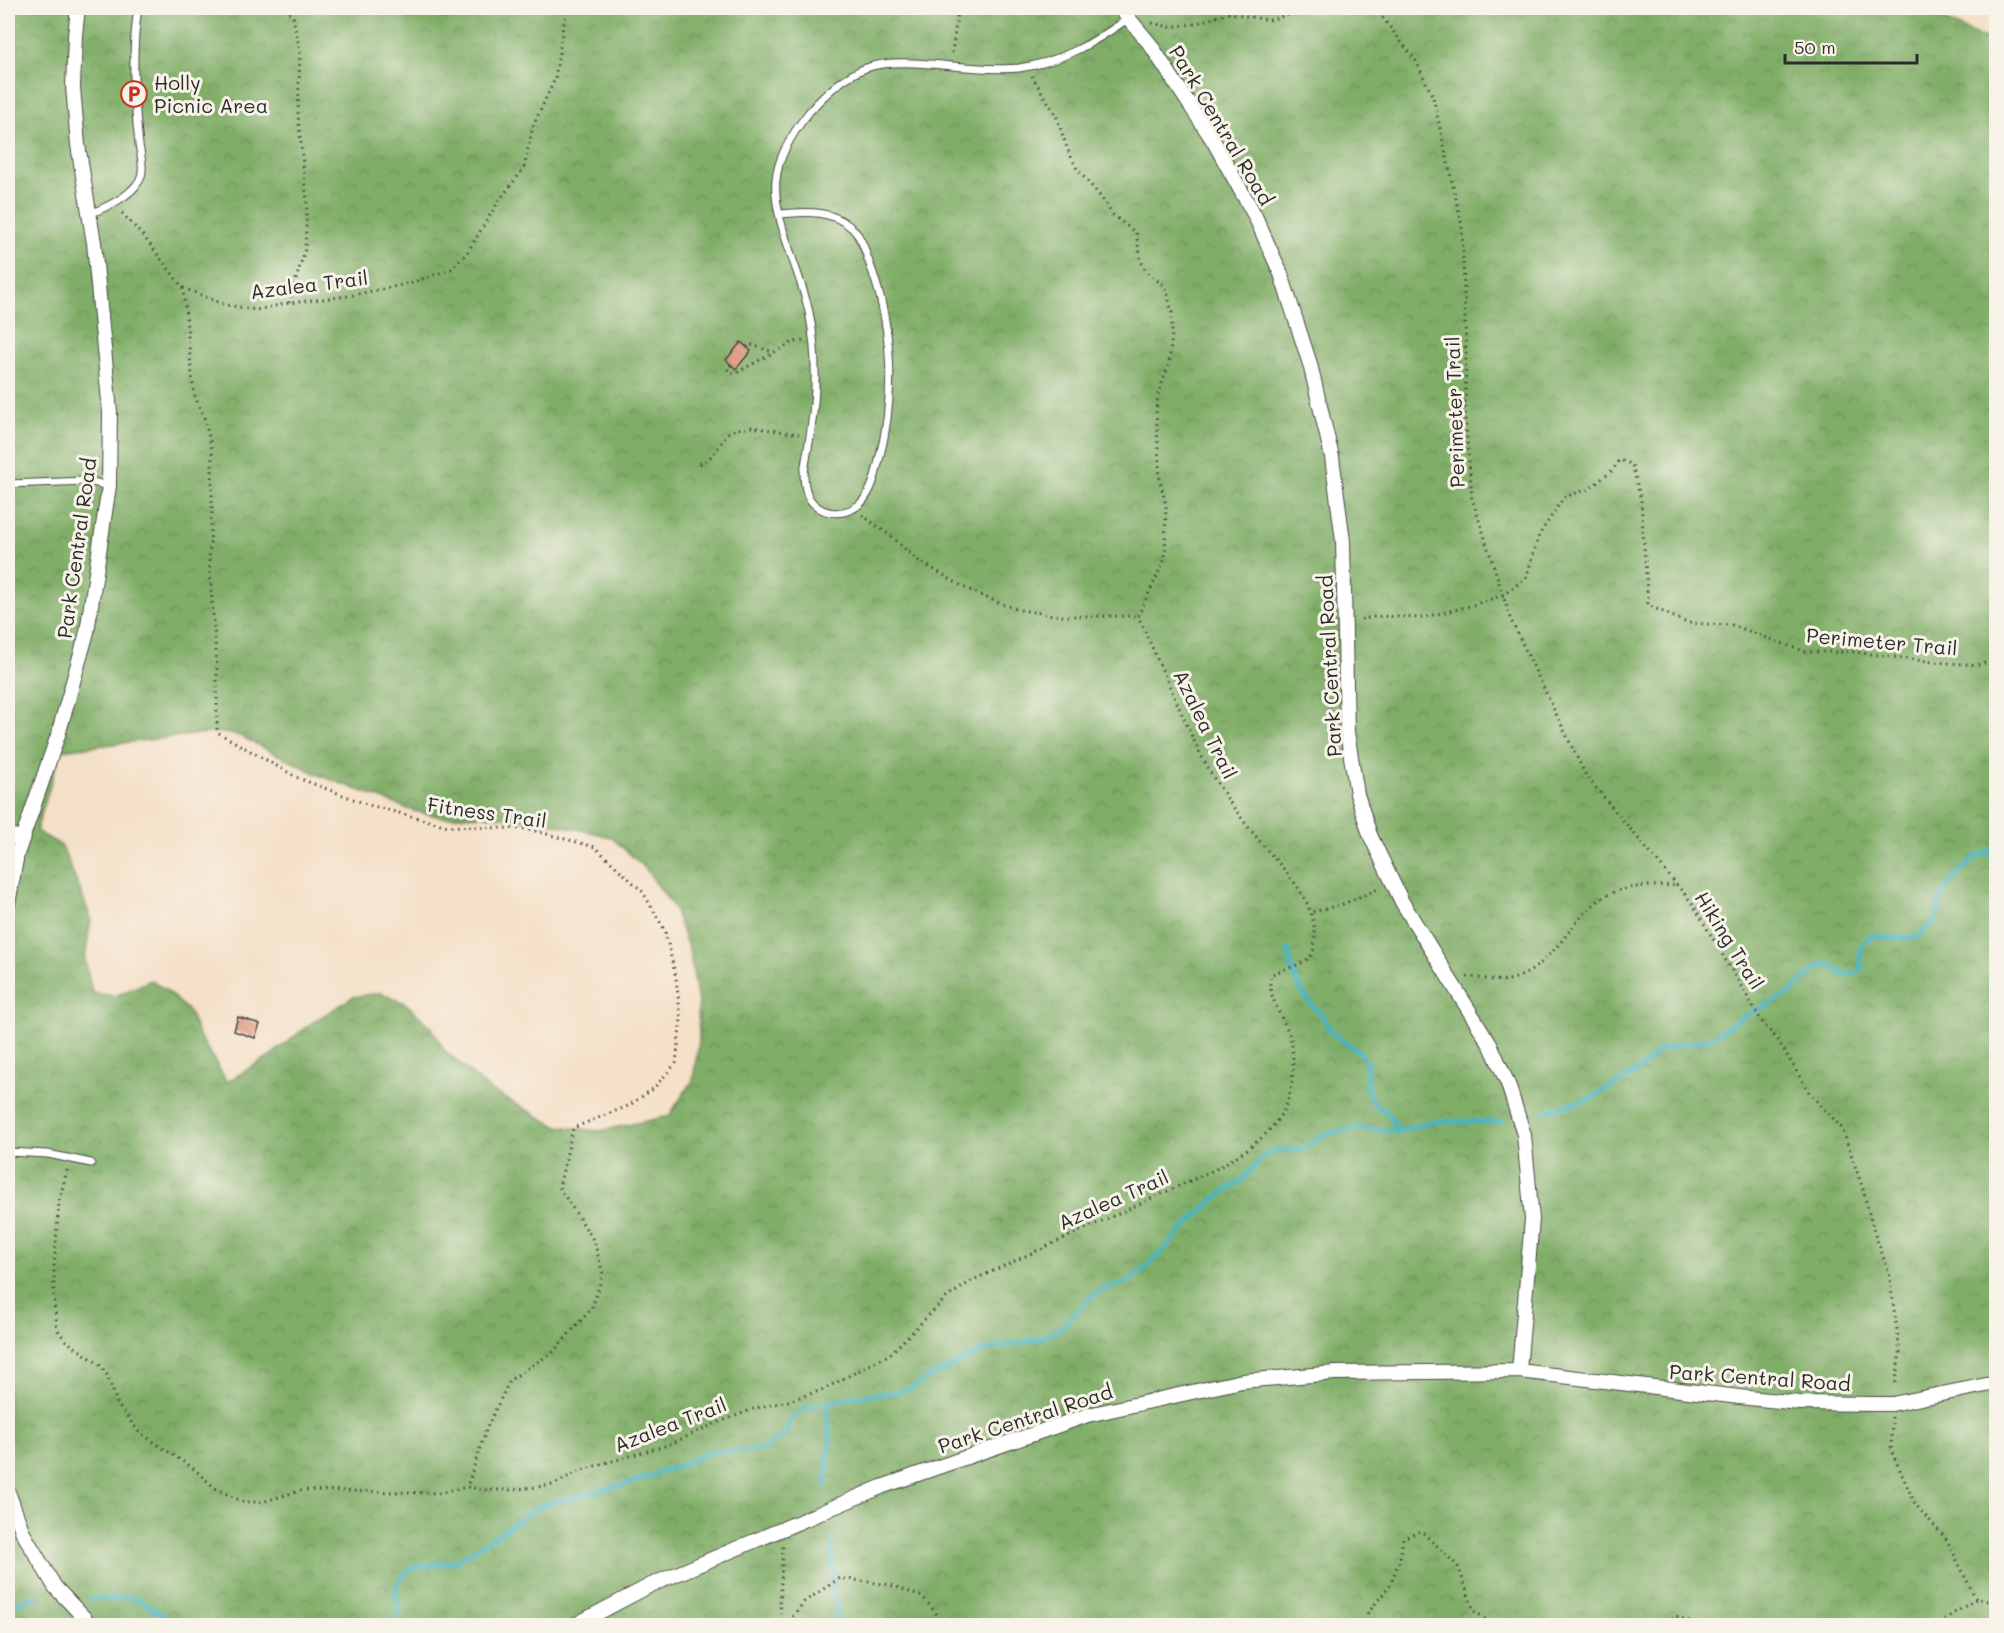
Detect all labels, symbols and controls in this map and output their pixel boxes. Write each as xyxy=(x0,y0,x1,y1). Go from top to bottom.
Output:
scale bar xyxy=(1785,27,1917,65)
text: 50 m xyxy=(1794,35,1836,59)
street label: Park Central Road xyxy=(1164,40,1280,210)
place label: Holly Picnic Area xyxy=(154,69,268,118)
parking icon: Holly Picnic Area xyxy=(119,79,149,109)
street label: Azalea Trail xyxy=(249,264,369,304)
street label: Perimeter Trail xyxy=(1438,336,1470,488)
street label: Park Central Road xyxy=(50,456,102,640)
street label: Park Central Road xyxy=(1311,574,1347,758)
street label: Perimeter Trail xyxy=(1805,621,1959,661)
street label: Azalea Trail xyxy=(1168,665,1244,783)
street label: Fitness Trail xyxy=(426,791,548,833)
street label: Hiking Trail xyxy=(1690,886,1770,994)
street label: Azalea Trail xyxy=(1054,1163,1172,1235)
street label: Park Central Road xyxy=(1668,1358,1852,1396)
street label: Park Central Road xyxy=(934,1378,1116,1458)
street label: Azalea Trail xyxy=(610,1391,730,1457)

